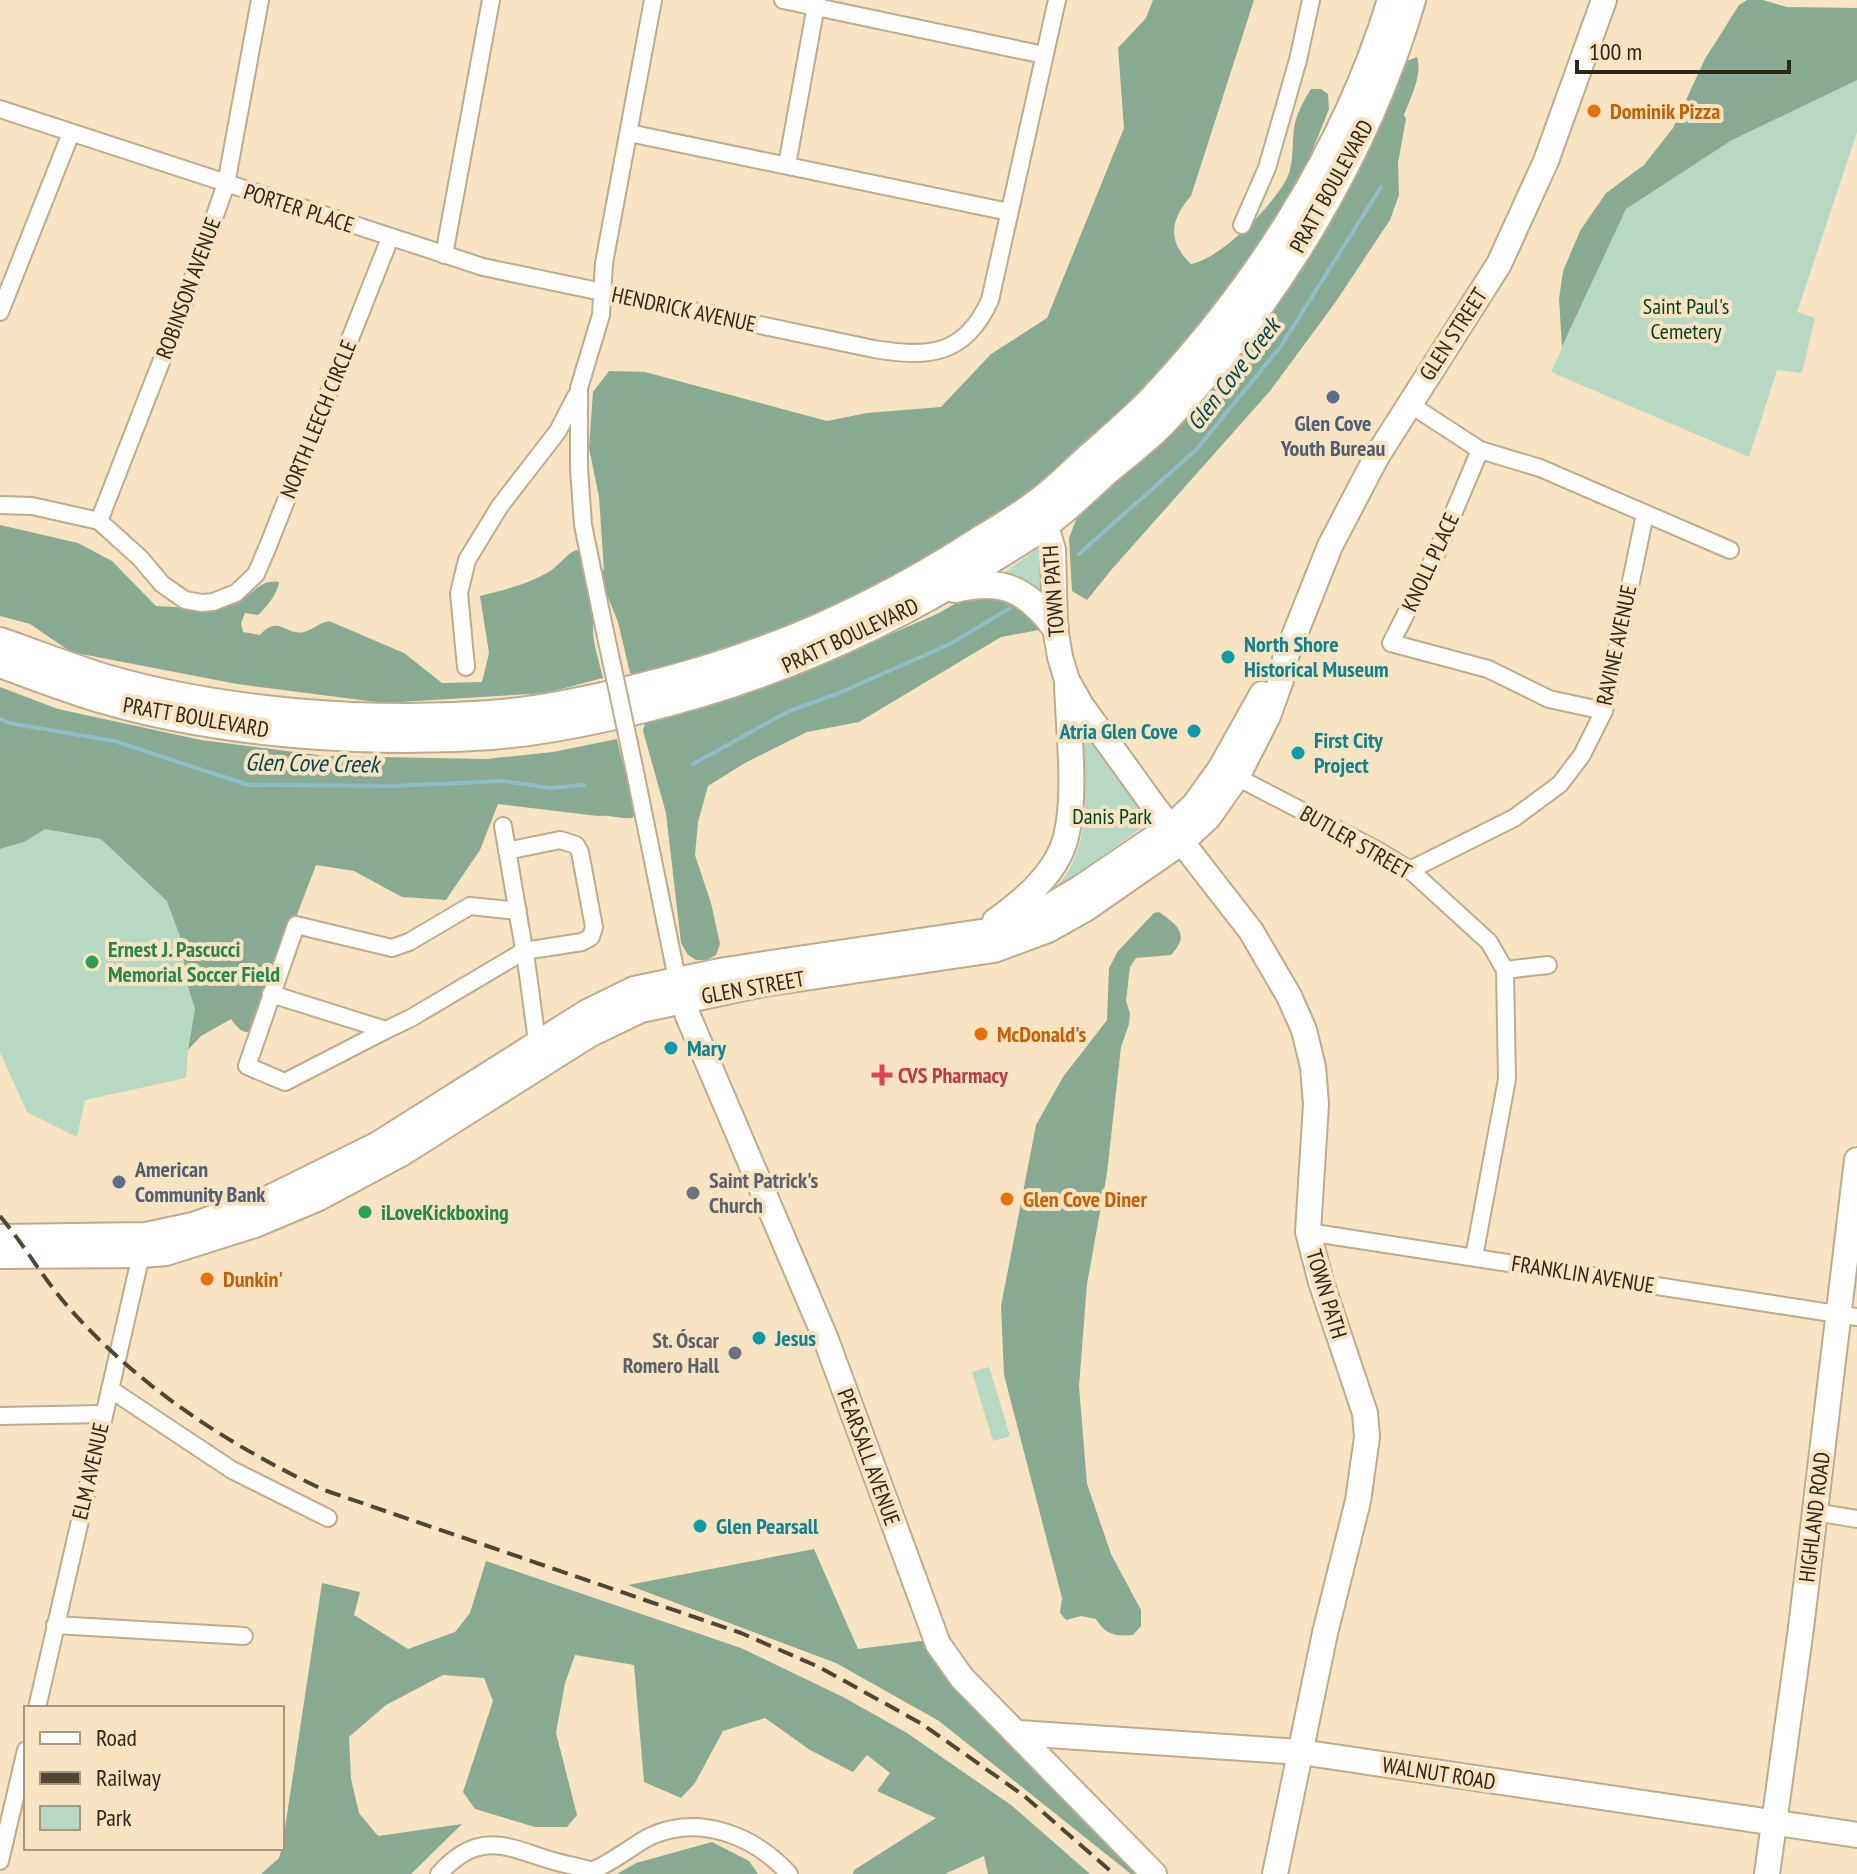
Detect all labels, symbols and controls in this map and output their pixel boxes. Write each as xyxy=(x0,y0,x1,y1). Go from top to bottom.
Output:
scale bar xyxy=(1577,24,1789,74)
text: 100 m xyxy=(1589,36,1642,67)
place label: Dominik Pizza xyxy=(1610,97,1720,125)
marker: Dominik Pizza xyxy=(1585,102,1603,120)
street label: PRATT BOULEVARD xyxy=(1283,115,1379,257)
street label: PORTER PLACE xyxy=(240,177,358,239)
street label: ROBINSON AVENUE xyxy=(149,213,227,363)
street label: HENDRICK AVENUE xyxy=(609,280,759,338)
street label: GLEN STREET xyxy=(1413,282,1493,385)
park label: Saint Paul's Cemetery xyxy=(1643,292,1729,345)
water label: Glen Cove Creek xyxy=(1180,310,1288,436)
street label: NORTH LEECH CIRCLE xyxy=(274,336,362,502)
marker: Glen Cove Youth Bureau xyxy=(1324,388,1342,406)
place label: Glen Cove Youth Bureau xyxy=(1280,409,1386,462)
street label: KNOLL PLACE xyxy=(1395,508,1465,616)
street label: TOWN PATH xyxy=(1036,544,1070,638)
street label: RAVINE AVENUE xyxy=(1590,582,1642,708)
street label: PRATT BOULEVARD xyxy=(777,591,923,679)
place label: North Shore Historical Museum xyxy=(1244,630,1389,683)
marker: North Shore Historical Museum xyxy=(1219,648,1237,666)
street label: PRATT BOULEVARD xyxy=(121,690,271,744)
place label: Atria Glen Cove xyxy=(1058,717,1178,745)
marker: Atria Glen Cove xyxy=(1185,722,1203,740)
place label: First City Project xyxy=(1314,726,1384,779)
marker: First City Project xyxy=(1289,744,1307,762)
water label: Glen Cove Creek xyxy=(245,746,382,780)
street label: BUTLER STREET xyxy=(1295,799,1417,885)
park label: Danis Park xyxy=(1072,802,1152,830)
place label: Ernest J. Pascucci Memorial Soccer Field xyxy=(108,935,280,988)
marker: Ernest J. Pascucci Memorial Soccer Field xyxy=(83,953,101,971)
street label: GLEN STREET xyxy=(699,964,807,1010)
place label: McDonald's xyxy=(997,1020,1086,1048)
marker: McDonald's xyxy=(972,1025,990,1043)
place label: Mary xyxy=(687,1034,727,1062)
marker: Mary xyxy=(662,1039,680,1057)
place label: CVS Pharmacy xyxy=(898,1061,1009,1089)
marker: CVS Pharmacy xyxy=(873,1066,891,1084)
place label: American Community Bank xyxy=(134,1155,266,1208)
place label: Saint Patrick's Church xyxy=(709,1166,819,1219)
marker: American Community Bank xyxy=(110,1173,128,1191)
marker: Saint Patrick's Church xyxy=(684,1184,702,1202)
place label: Glen Cove Diner xyxy=(1023,1185,1148,1213)
marker: Glen Cove Diner xyxy=(998,1190,1016,1208)
place label: iLoveKickboxing xyxy=(381,1198,509,1226)
marker: iLoveKickboxing xyxy=(356,1203,374,1221)
street label: TOWN PATH xyxy=(1300,1246,1354,1342)
street label: FRANKLIN AVENUE xyxy=(1510,1249,1656,1299)
place label: Dunkin' xyxy=(223,1265,283,1293)
marker: Dunkin' xyxy=(198,1270,216,1288)
place label: Jesus xyxy=(774,1324,816,1352)
place label: St. Óscar Romero Hall xyxy=(623,1326,720,1379)
marker: Jesus xyxy=(750,1329,768,1347)
marker: St. Óscar Romero Hall xyxy=(726,1344,744,1362)
street label: PEARSALL AVENUE xyxy=(831,1385,907,1529)
street label: ELM AVENUE xyxy=(65,1420,115,1522)
street label: HIGHLAND ROAD xyxy=(1792,1450,1836,1584)
place label: Glen Pearsall xyxy=(716,1512,819,1540)
marker: Glen Pearsall xyxy=(691,1517,709,1535)
legend xyxy=(24,1706,284,1850)
text: Road xyxy=(96,1722,137,1753)
street label: WALNUT ROAD xyxy=(1380,1750,1498,1796)
text: Railway xyxy=(96,1762,161,1793)
text: Park xyxy=(96,1802,132,1833)

